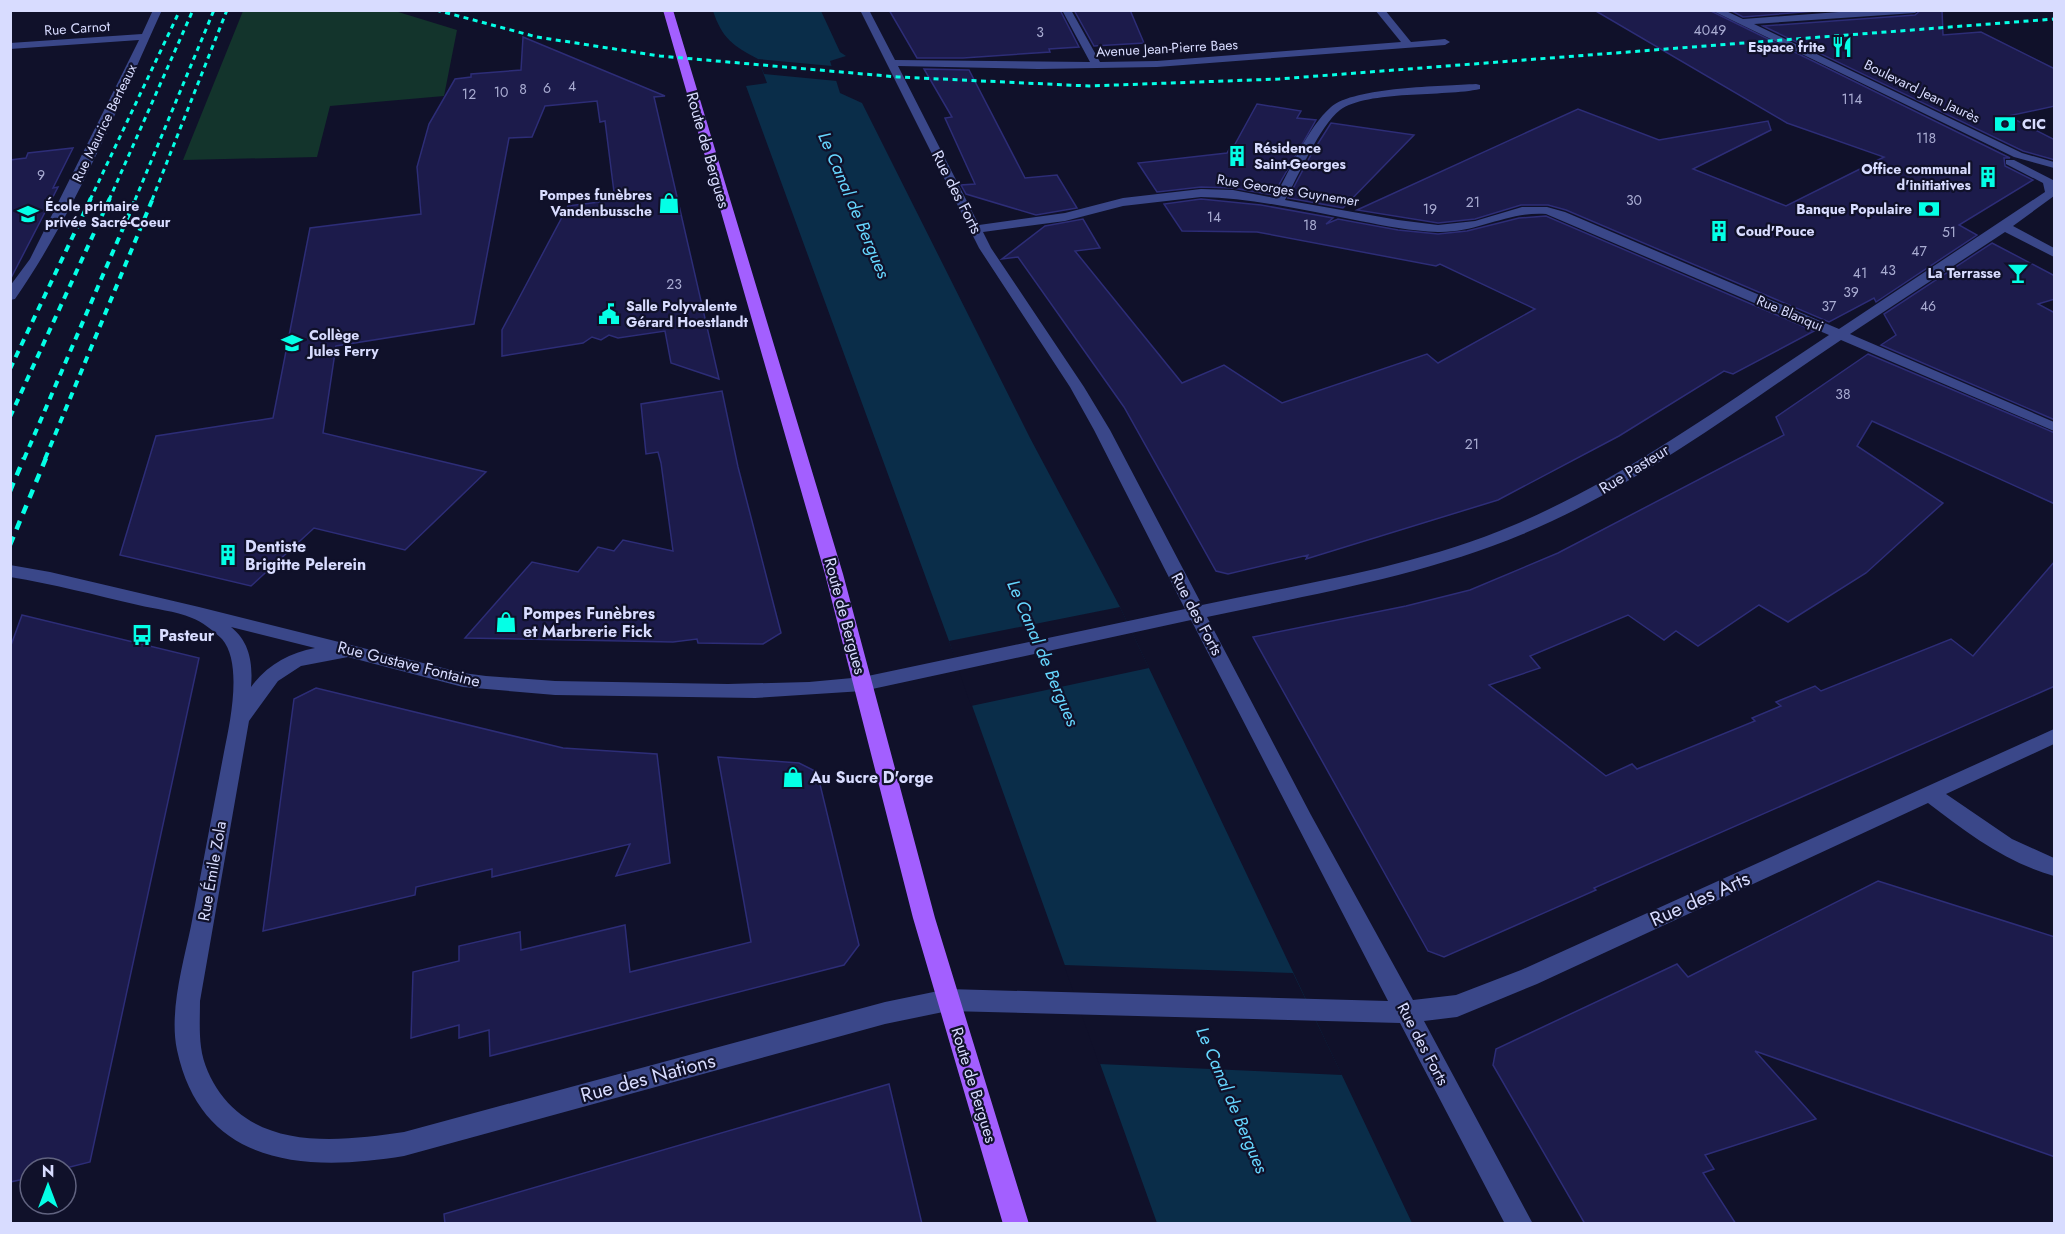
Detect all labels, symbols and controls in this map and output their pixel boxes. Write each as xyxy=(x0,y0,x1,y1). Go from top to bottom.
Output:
street label: Rue Carnot xyxy=(43,16,111,40)
house number: 4049 xyxy=(1694,20,1726,40)
house number: 3 xyxy=(1036,22,1044,42)
street label: Avenue Jean-Pierre Baes xyxy=(1096,34,1239,62)
restaurant icon: Espace frite xyxy=(1830,35,1854,59)
place label: Espace frite xyxy=(1748,37,1825,57)
street label: Boulevard Jean Jaurès xyxy=(1861,54,1984,128)
street label: Rue Maurice Berteaux xyxy=(67,61,141,185)
house number: 4 xyxy=(568,76,576,96)
house number: 6 xyxy=(543,78,551,98)
house number: 8 xyxy=(519,79,527,99)
house number: 10 xyxy=(494,82,508,102)
house number: 12 xyxy=(462,84,476,104)
street label: Route de Bergues xyxy=(680,89,736,211)
house number: 114 xyxy=(1842,89,1862,109)
bank icon: CIC xyxy=(1993,112,2017,136)
place label: CIC xyxy=(2022,114,2046,134)
water label: Le Canal de Bergues xyxy=(811,128,897,283)
house number: 118 xyxy=(1916,128,1936,148)
place label: Résidence Saint-Georges xyxy=(1254,138,1347,174)
building icon: Résidence Saint-Georges xyxy=(1225,144,1249,168)
street label: Rue des Forts xyxy=(926,146,988,238)
place label: Office communal d'initiatives xyxy=(1861,159,1972,195)
house number: 9 xyxy=(37,165,45,185)
building icon: Office communal d'initiatives xyxy=(1976,165,2000,189)
street label: Rue Georges Guynemer xyxy=(1215,169,1361,211)
place label: Pompes funèbres Vandenbussche xyxy=(539,185,653,221)
house number: 30 xyxy=(1626,190,1642,210)
shop icon: Pompes funèbres Vandenbussche xyxy=(657,191,681,215)
house number: 21 xyxy=(1466,192,1480,212)
place label: École primaire privée Sacré-Coeur xyxy=(45,196,171,232)
bank icon: Banque Populaire xyxy=(1917,197,1941,221)
house number: 19 xyxy=(1423,199,1437,219)
place label: Banque Populaire xyxy=(1796,199,1912,219)
school or university icon: École primaire privée Sacré-Coeur xyxy=(16,202,40,226)
house number: 14 xyxy=(1207,207,1221,227)
house number: 18 xyxy=(1303,215,1317,235)
building icon: Coud'Pouce xyxy=(1707,219,1731,243)
place label: Coud'Pouce xyxy=(1736,221,1815,241)
house number: 51 xyxy=(1942,222,1956,242)
house number: 47 xyxy=(1911,241,1927,261)
house number: 43 xyxy=(1880,260,1896,280)
bar icon: La Terrasse xyxy=(2006,261,2030,285)
house number: 41 xyxy=(1853,263,1867,283)
place label: La Terrasse xyxy=(1928,263,2001,283)
house number: 23 xyxy=(666,274,682,294)
house number: 39 xyxy=(1843,282,1859,302)
street label: Rue Blanqui xyxy=(1754,290,1826,336)
place label: Salle Polyvalente Gérard Hoestlandt xyxy=(626,296,748,332)
house number: 37 xyxy=(1822,296,1837,316)
house number: 46 xyxy=(1920,296,1936,316)
public building icon: Salle Polyvalente Gérard Hoestlandt xyxy=(597,302,621,326)
place label: Collège Jules Ferry xyxy=(306,325,379,361)
school or university icon: Collège Jules Ferry xyxy=(280,331,304,355)
house number: 38 xyxy=(1835,384,1851,404)
house number: 21 xyxy=(1465,434,1479,454)
street label: Rue Pasteur xyxy=(1594,438,1674,500)
place label: Dentiste Brigitte Pelerein xyxy=(245,535,366,576)
building icon: Dentiste Brigitte Pelerein xyxy=(216,543,240,567)
street label: Route de Bergues xyxy=(818,555,872,677)
street label: Rue des Forts xyxy=(1165,568,1229,660)
water label: Le Canal de Bergues xyxy=(1000,576,1086,731)
place label: Pompes Funèbres et Marbrerie Fick xyxy=(523,602,655,643)
shop icon: Pompes Funèbres et Marbrerie Fick xyxy=(494,610,518,634)
bus stop icon: Pasteur xyxy=(130,623,154,647)
place label: Pasteur xyxy=(159,624,215,647)
street label: Rue Gustave Fontaine xyxy=(335,635,483,693)
shop icon: Au Sucre D'orge xyxy=(781,765,805,789)
place label: Au Sucre D'orge xyxy=(809,766,933,789)
street label: Rue Émile Zola xyxy=(192,819,232,923)
street label: Rue des Arts xyxy=(1645,864,1755,934)
street label: Rue des Forts xyxy=(1391,998,1455,1090)
water label: Le Canal de Bergues xyxy=(1189,1023,1275,1178)
street label: Route de Bergues xyxy=(945,1024,1003,1146)
street label: Rue des Nations xyxy=(577,1046,719,1110)
north arrow xyxy=(18,1156,78,1216)
text: N xyxy=(42,1160,54,1183)

